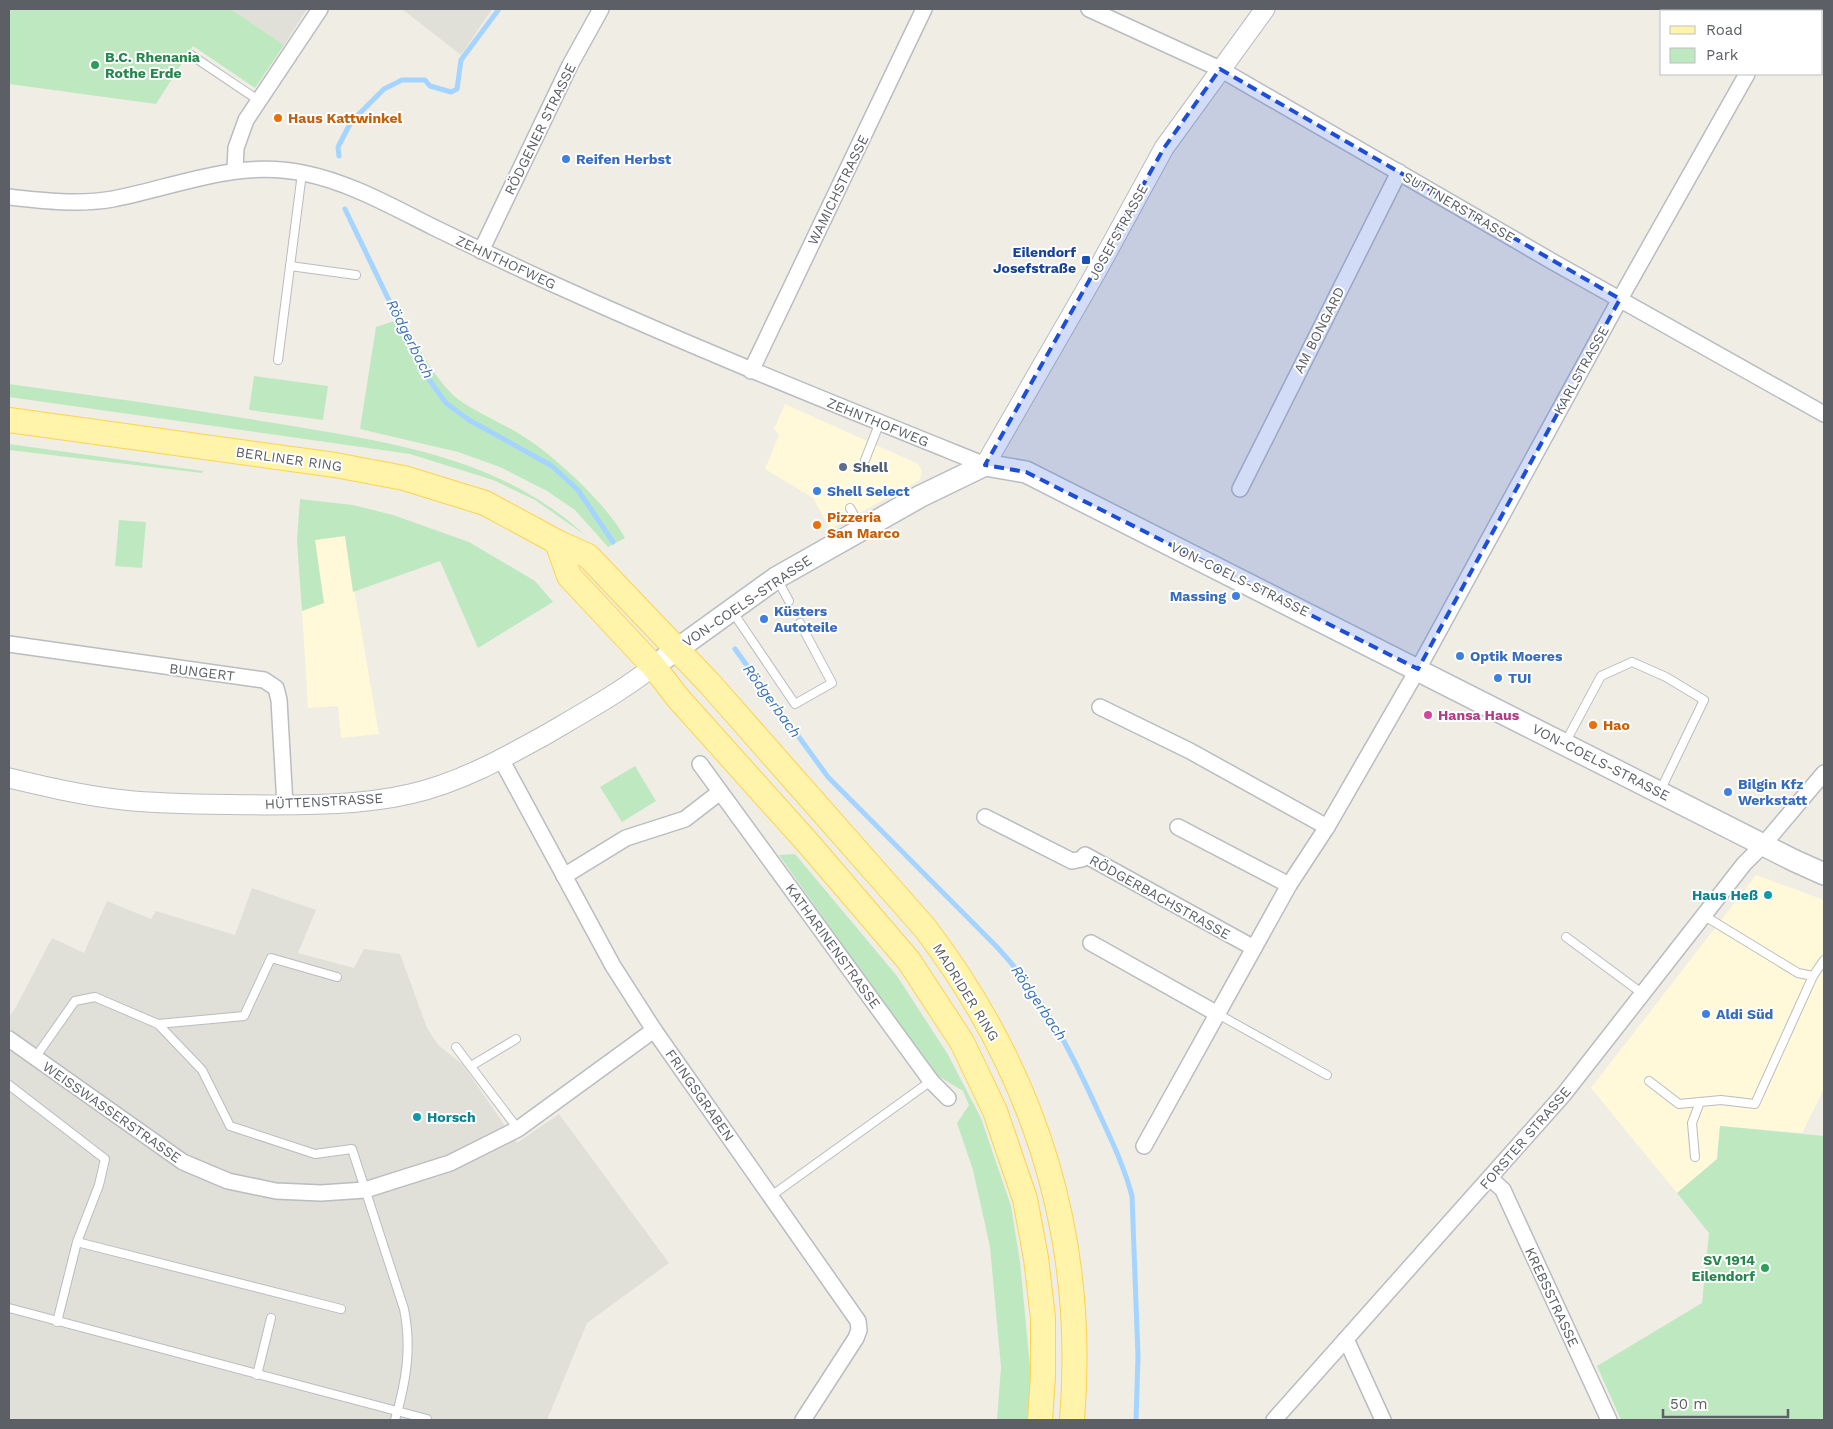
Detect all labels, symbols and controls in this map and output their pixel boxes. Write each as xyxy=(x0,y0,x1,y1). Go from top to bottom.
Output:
legend xyxy=(1660,10,1823,75)
text: Road xyxy=(1706,21,1743,39)
text: Park xyxy=(1706,46,1739,64)
place label: B.C. Rhenania Rothe Erde xyxy=(105,49,201,81)
marker: B.C. Rhenania Rothe Erde xyxy=(89,59,101,71)
street label: RÖDGENER STRASSE xyxy=(501,61,579,197)
place label: Haus Kattwinkel xyxy=(288,110,403,126)
marker: Haus Kattwinkel xyxy=(272,112,284,124)
street label: WAMICHSTRASSE xyxy=(804,132,872,248)
place label: Reifen Herbst xyxy=(576,151,671,167)
marker: Reifen Herbst xyxy=(560,153,572,165)
street label: SUTTNERSTRASSE xyxy=(1400,168,1518,246)
street label: JOSEFSTRASSE xyxy=(1085,181,1151,283)
street label: ZEHNTHOFWEG xyxy=(454,232,558,292)
place label: Eilendorf Josefstraße xyxy=(993,244,1076,276)
marker: Eilendorf Josefstraße xyxy=(1080,254,1092,266)
street label: AM BONGARD xyxy=(1290,284,1348,376)
water label: Rödgerbach xyxy=(382,296,438,382)
street label: KARLSTRASSE xyxy=(1550,323,1612,417)
street label: ZEHNTHOFWEG xyxy=(825,394,931,450)
street label: BERLINER RING xyxy=(235,444,343,474)
place label: Shell xyxy=(853,459,888,475)
marker: Shell xyxy=(837,461,849,473)
place label: Shell Select xyxy=(827,483,910,499)
marker: Shell Select xyxy=(811,485,823,497)
place label: Pizzeria San Marco xyxy=(827,509,900,541)
marker: Pizzeria San Marco xyxy=(811,519,823,531)
street label: VON-COELS-STRASSE xyxy=(1168,538,1312,620)
street label: VON-COELS-STRASSE xyxy=(679,552,815,650)
place label: Massing xyxy=(1170,588,1226,604)
marker: Massing xyxy=(1230,590,1242,602)
place label: Küsters Autoteile xyxy=(774,603,838,635)
marker: Küsters Autoteile xyxy=(758,613,770,625)
place label: Optik Moeres xyxy=(1470,648,1563,664)
marker: Optik Moeres xyxy=(1454,650,1466,662)
street label: BUNGERT xyxy=(168,660,236,684)
water label: Rödgerbach xyxy=(739,661,805,741)
place label: TUI xyxy=(1508,670,1532,686)
marker: TUI xyxy=(1492,672,1504,684)
place label: Hansa Haus xyxy=(1438,707,1520,723)
marker: Hansa Haus xyxy=(1422,709,1434,721)
place label: Hao xyxy=(1603,717,1630,733)
marker: Hao xyxy=(1587,719,1599,731)
street label: VON-COELS-STRASSE xyxy=(1530,720,1673,804)
place label: Bilgin Kfz Werkstatt xyxy=(1738,776,1807,808)
marker: Bilgin Kfz Werkstatt xyxy=(1722,786,1734,798)
street label: HÜTTENSTRASSE xyxy=(264,790,384,812)
street label: RÖDGERBACHSTRASSE xyxy=(1087,852,1233,942)
street label: KATHARINENSTRASSE xyxy=(782,880,884,1012)
place label: Haus Heß xyxy=(1692,887,1758,903)
marker: Haus Heß xyxy=(1762,889,1774,901)
street label: MADRIDER RING xyxy=(930,940,1002,1044)
water label: Rödgerbach xyxy=(1007,962,1071,1044)
place label: Aldi Süd xyxy=(1716,1006,1773,1022)
marker: Aldi Süd xyxy=(1700,1008,1712,1020)
street label: FRINGSGRABEN xyxy=(662,1046,738,1144)
street label: WEISSWASSERSTRASSE xyxy=(40,1058,184,1166)
street label: FORSTER STRASSE xyxy=(1476,1083,1574,1192)
place label: Horsch xyxy=(427,1109,476,1125)
marker: Horsch xyxy=(411,1111,423,1123)
street label: KREBSSTRASSE xyxy=(1522,1245,1582,1349)
place label: SV 1914 Eilendorf xyxy=(1692,1252,1755,1284)
marker: SV 1914 Eilendorf xyxy=(1759,1262,1771,1274)
scale bar xyxy=(1663,1386,1788,1418)
text: 50 m xyxy=(1670,1395,1707,1413)

